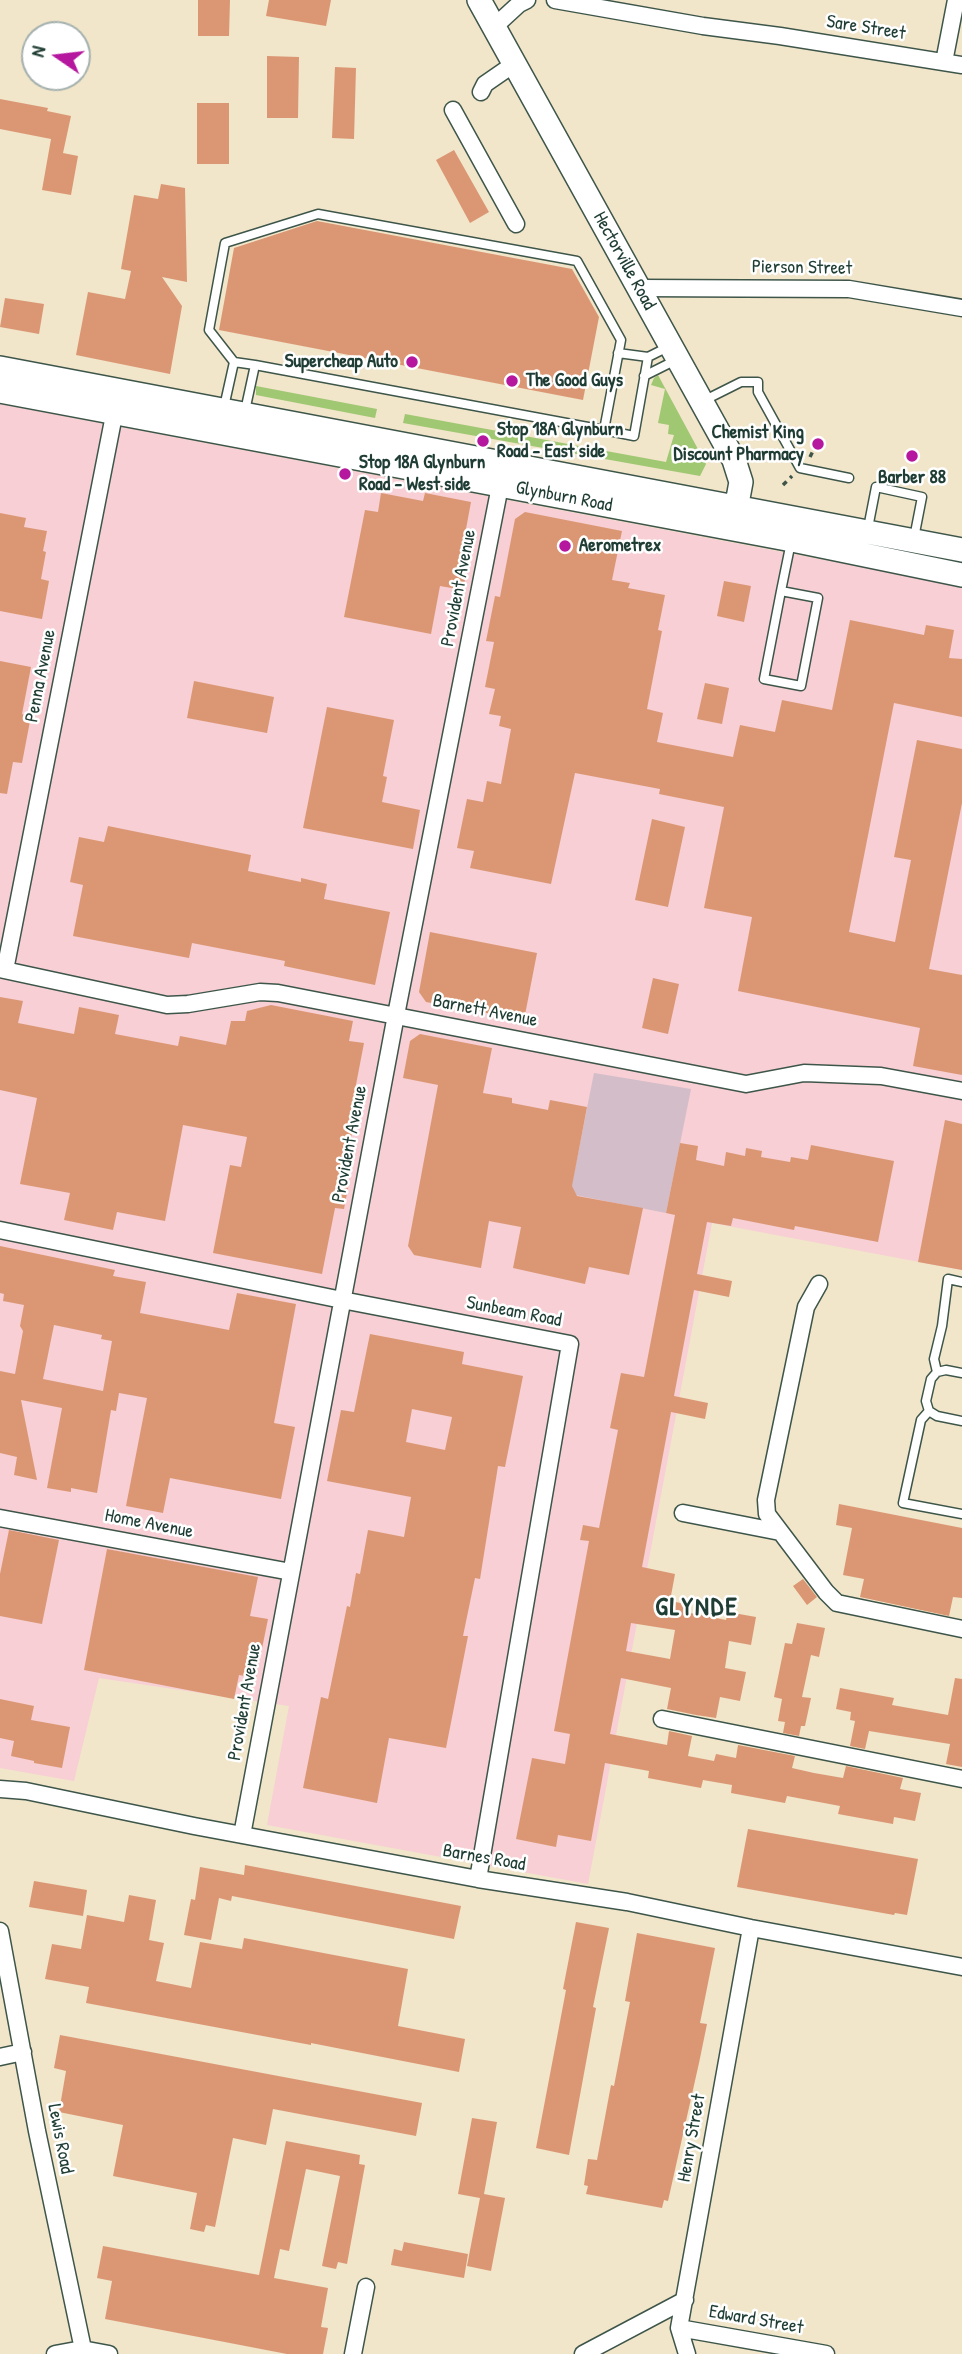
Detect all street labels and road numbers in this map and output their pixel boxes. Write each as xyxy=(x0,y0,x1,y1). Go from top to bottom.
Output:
street label: Sare Street xyxy=(825,11,907,45)
street label: Hectorville Road xyxy=(588,208,660,314)
street label: Pierson Street xyxy=(752,256,852,280)
street label: Glynburn Road xyxy=(514,476,614,518)
street label: Provident Avenue xyxy=(436,528,482,648)
street label: Penna Avenue xyxy=(21,628,61,724)
street label: Barnett Avenue xyxy=(431,990,539,1032)
street label: Provident Avenue xyxy=(327,1084,373,1204)
street label: Sunbeam Road xyxy=(465,1292,563,1332)
street label: Home Avenue xyxy=(103,1504,195,1544)
street label: Provident Avenue xyxy=(223,1642,267,1762)
street label: Barnes Road xyxy=(441,1840,527,1876)
street label: Henry Street xyxy=(673,2092,711,2184)
street label: Lewis Road xyxy=(42,2102,78,2176)
street label: Edward Street xyxy=(707,2300,805,2340)

